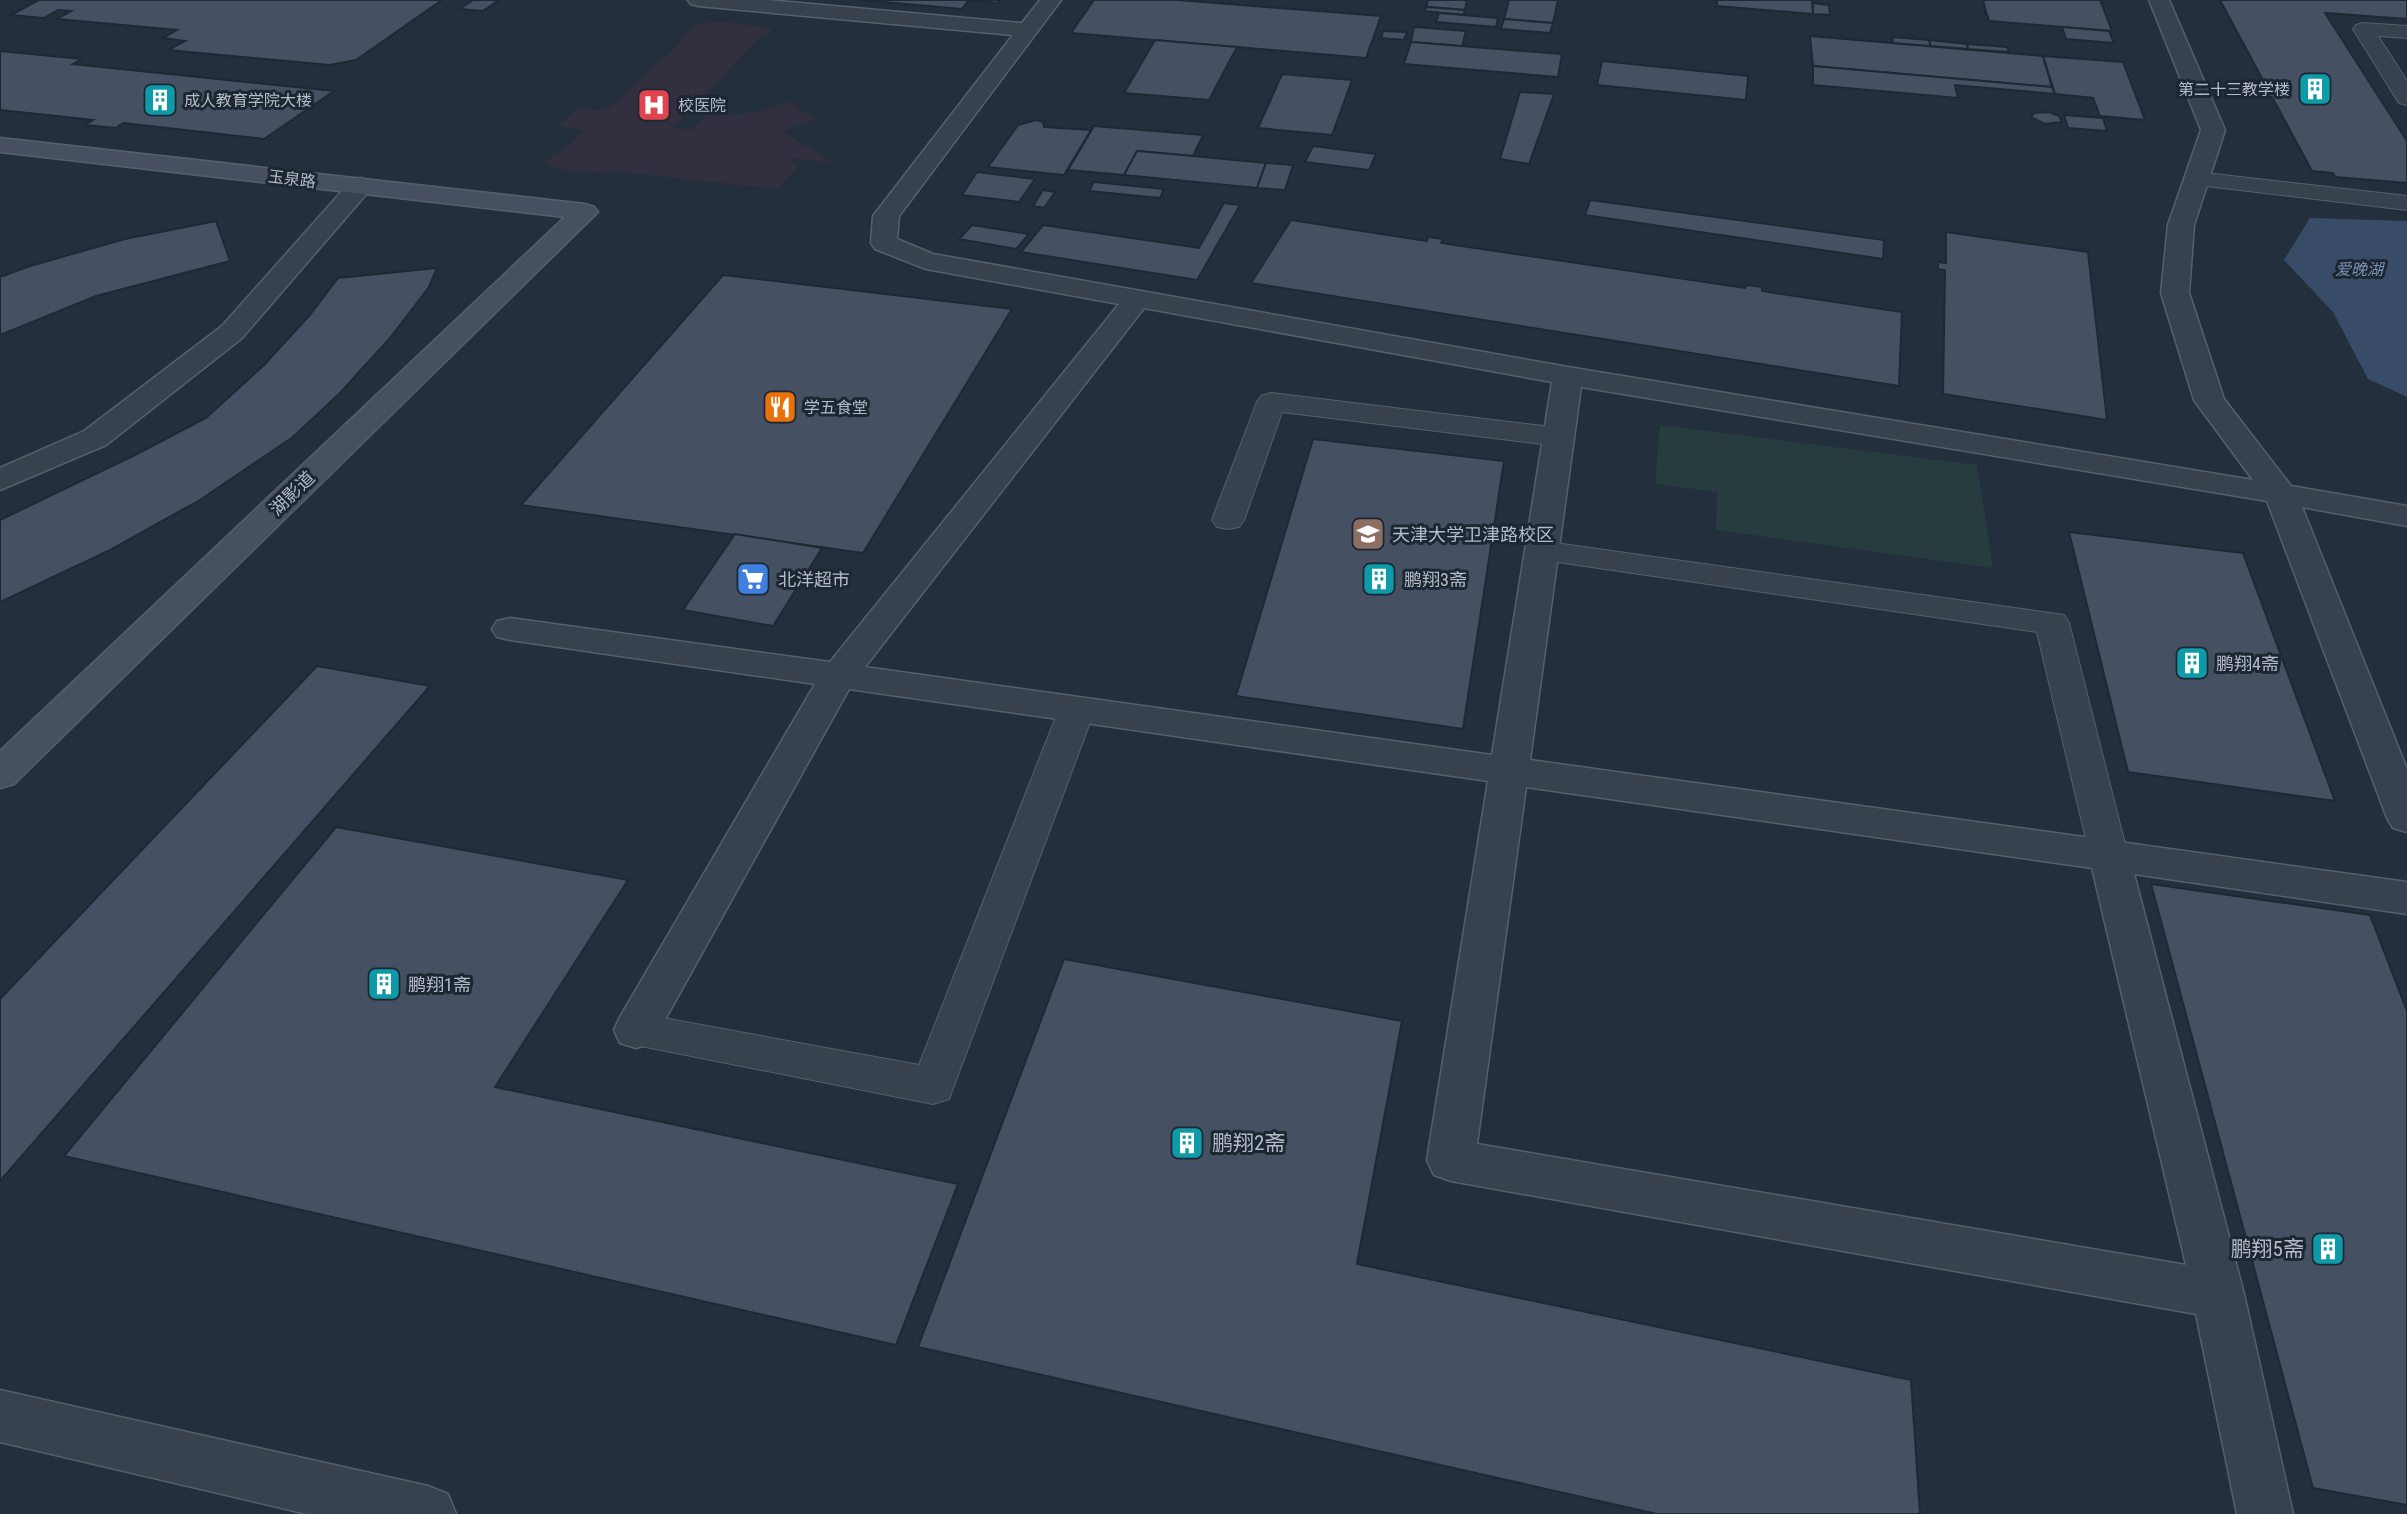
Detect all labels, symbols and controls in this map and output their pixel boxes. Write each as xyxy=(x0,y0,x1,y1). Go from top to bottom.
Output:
building icon: 第二十三教学楼 xyxy=(2296,70,2334,108)
place label: 第二十三教学楼 xyxy=(2178,80,2290,99)
building icon: 成人教育学院大楼 xyxy=(141,81,179,119)
hospital icon: 校医院 xyxy=(635,86,673,124)
place label: 成人教育学院大楼 xyxy=(184,91,312,110)
place label: 校医院 xyxy=(678,96,726,115)
street label: 玉泉路 xyxy=(267,167,317,191)
water label: 爱晚湖 xyxy=(2335,260,2386,279)
restaurant icon: 学五食堂 xyxy=(761,388,799,426)
place label: 学五食堂 xyxy=(804,398,868,417)
street label: 湖影道 xyxy=(265,467,319,519)
school or university icon: 天津大学卫津路校区 xyxy=(1349,515,1387,553)
place label: 天津大学卫津路校区 xyxy=(1392,524,1554,545)
supermarket icon: 北洋超市 xyxy=(734,560,772,598)
building icon: 鹏翔3斋 xyxy=(1360,560,1398,598)
place label: 北洋超市 xyxy=(778,569,850,590)
place label: 鹏翔3斋 xyxy=(1404,569,1467,590)
building icon: 鹏翔4斋 xyxy=(2173,644,2211,682)
place label: 鹏翔4斋 xyxy=(2216,653,2279,674)
building icon: 鹏翔1斋 xyxy=(365,965,403,1003)
place label: 鹏翔1斋 xyxy=(408,974,471,995)
building icon: 鹏翔2斋 xyxy=(1168,1124,1206,1162)
place label: 鹏翔2斋 xyxy=(1212,1131,1285,1155)
building icon: 鹏翔5斋 xyxy=(2309,1230,2347,1268)
place label: 鹏翔5斋 xyxy=(2231,1237,2304,1261)

